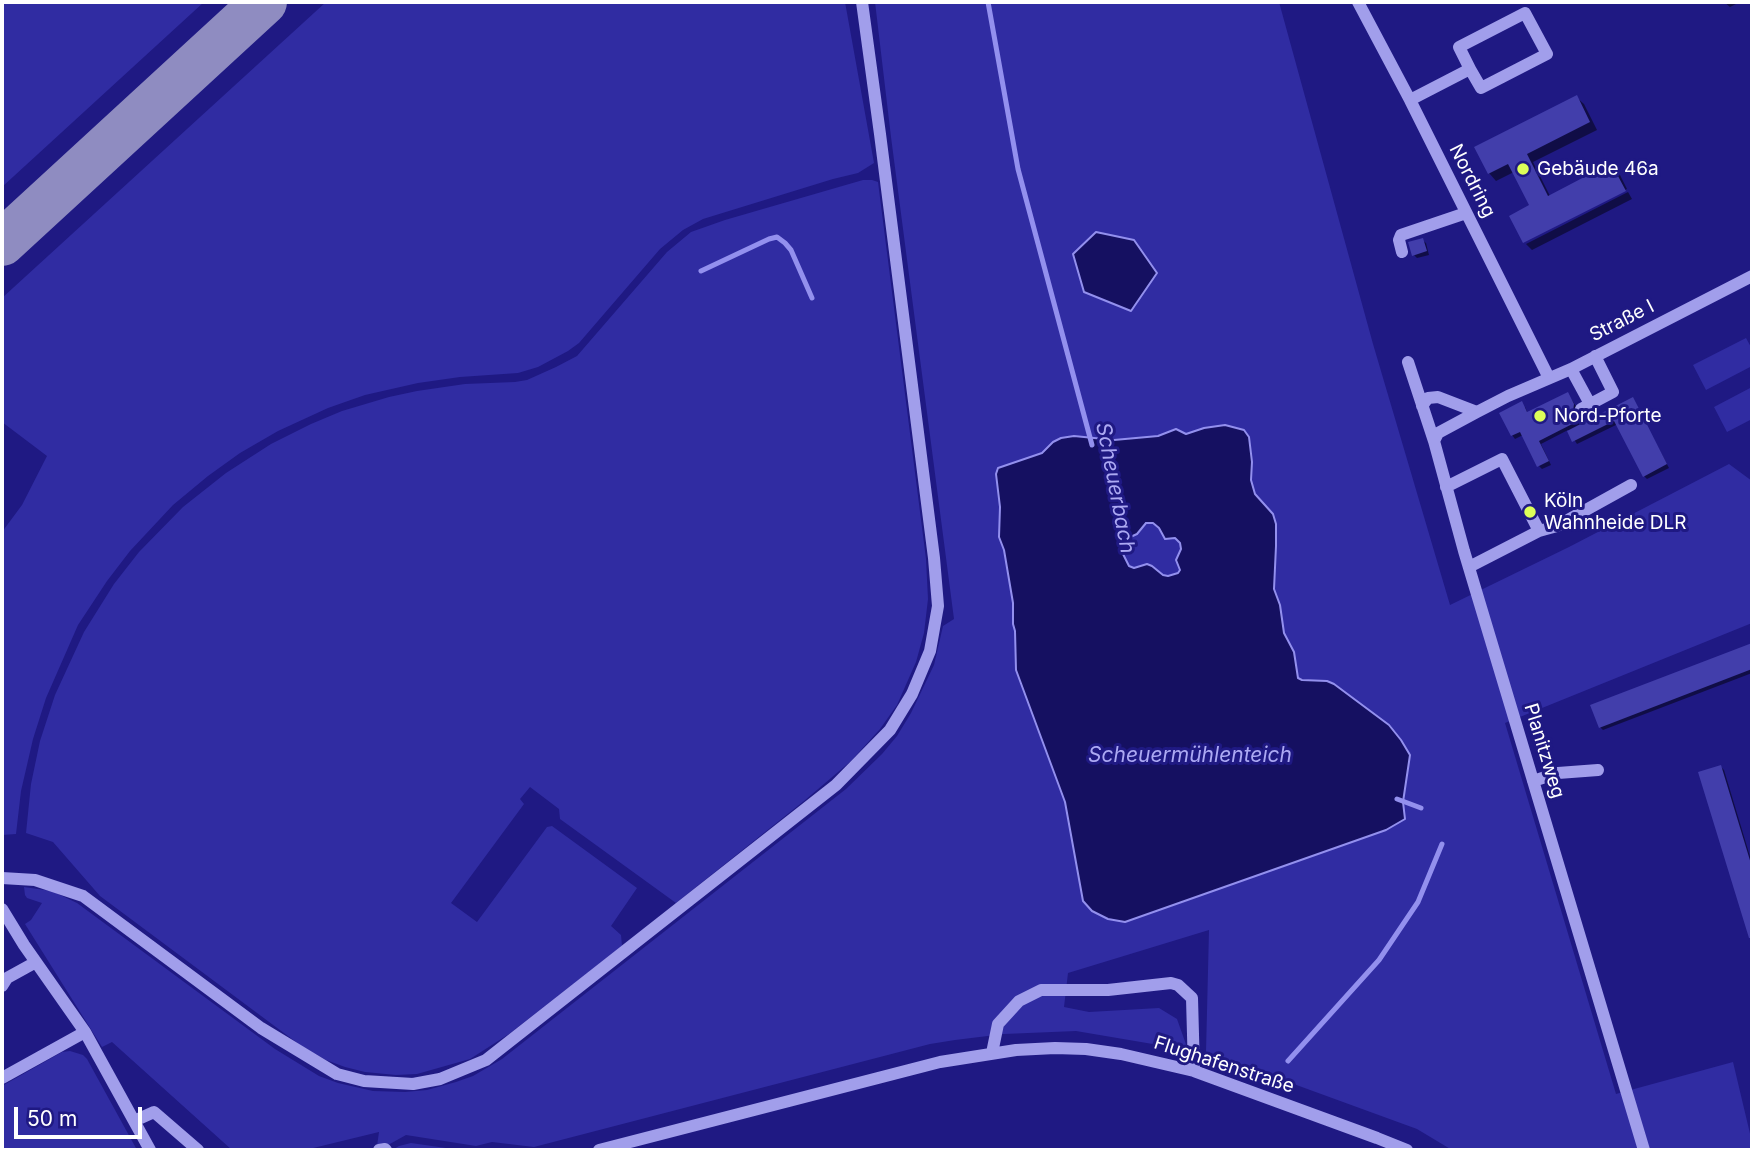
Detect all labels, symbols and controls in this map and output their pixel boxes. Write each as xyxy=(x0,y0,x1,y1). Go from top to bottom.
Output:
street label: Nordring xyxy=(1444,141,1500,221)
place label: Gebäude 46a xyxy=(1537,158,1659,180)
marker: Gebäude 46a xyxy=(1515,161,1531,177)
street label: Straße I xyxy=(1586,295,1658,347)
place label: Nord-Pforte xyxy=(1554,405,1661,427)
marker: Nord-Pforte xyxy=(1532,408,1548,424)
water label: Scheuerbach xyxy=(1090,420,1140,556)
place label: Köln Wahnheide DLR xyxy=(1544,490,1687,534)
marker: Köln Wahnheide DLR xyxy=(1522,504,1538,520)
street label: Planitzweg xyxy=(1519,701,1569,801)
water label: Scheuermühlenteich xyxy=(1088,743,1292,769)
street label: Flughafenstraße xyxy=(1151,1032,1297,1098)
scale bar xyxy=(18,1092,145,1136)
text: 50 m xyxy=(27,1106,77,1131)

